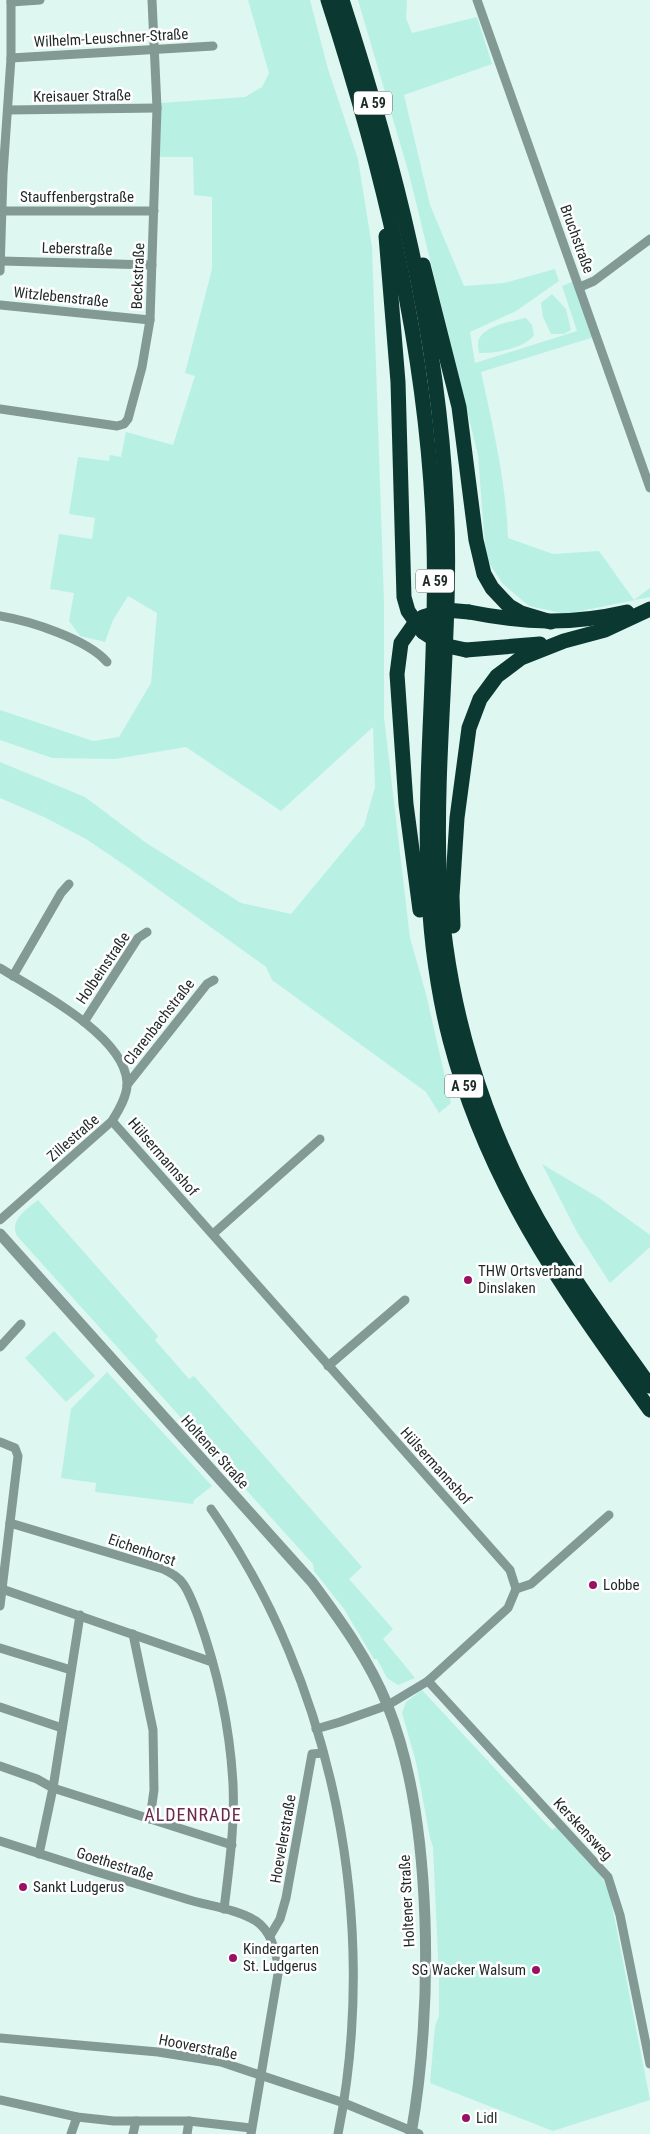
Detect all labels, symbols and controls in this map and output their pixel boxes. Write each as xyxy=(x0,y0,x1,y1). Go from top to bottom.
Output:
street label: Wilhelm-Leuschner-Straße xyxy=(33,25,189,51)
street label: Kreisauer Straße xyxy=(33,86,131,106)
road number: A 59 xyxy=(354,92,392,115)
street label: Stauffenbergstraße xyxy=(20,188,134,206)
street label: Bruchstraße xyxy=(556,202,598,276)
street label: Leberstraße xyxy=(41,239,113,259)
street label: Beckstraße xyxy=(128,242,148,310)
street label: Witzlebenstraße xyxy=(12,283,110,311)
road number: A 59 xyxy=(416,570,454,592)
street label: Holbeinstraße xyxy=(72,929,134,1007)
street label: Clarenbachstraße xyxy=(120,975,198,1069)
road number: A 59 xyxy=(445,1074,483,1098)
street label: Zillestraße xyxy=(43,1111,103,1165)
street label: Hülsermannshof xyxy=(124,1114,202,1200)
place label: THW Ortsverband Dinslaken xyxy=(478,1262,582,1297)
marker: THW Ortsverband Dinslaken xyxy=(462,1274,474,1286)
street label: Holtener Straße xyxy=(177,1412,253,1492)
street label: Hülsermannshof xyxy=(397,1424,476,1509)
street label: Eichenhorst xyxy=(106,1530,178,1570)
place label: Lobbe xyxy=(603,1576,640,1594)
marker: Lobbe xyxy=(587,1579,599,1591)
street label: Hoevelerstraße xyxy=(266,1793,300,1885)
street label: Kerskensweg xyxy=(550,1794,616,1864)
district label: ALDENRADE xyxy=(144,1804,242,1825)
street label: Goethestraße xyxy=(74,1844,156,1884)
street label: Holtener Straße xyxy=(396,1854,418,1948)
place label: Sankt Ludgerus xyxy=(33,1878,125,1896)
marker: Sankt Ludgerus xyxy=(17,1881,29,1893)
place label: Kindergarten St. Ludgerus xyxy=(243,1940,319,1975)
marker: Kindergarten St. Ludgerus xyxy=(227,1952,239,1964)
place label: SG Wacker Walsum xyxy=(412,1961,526,1979)
marker: SG Wacker Walsum xyxy=(530,1964,542,1976)
street label: Hooverstraße xyxy=(157,2031,239,2063)
place label: Lidl xyxy=(476,2109,497,2127)
marker: Lidl xyxy=(460,2112,472,2124)

